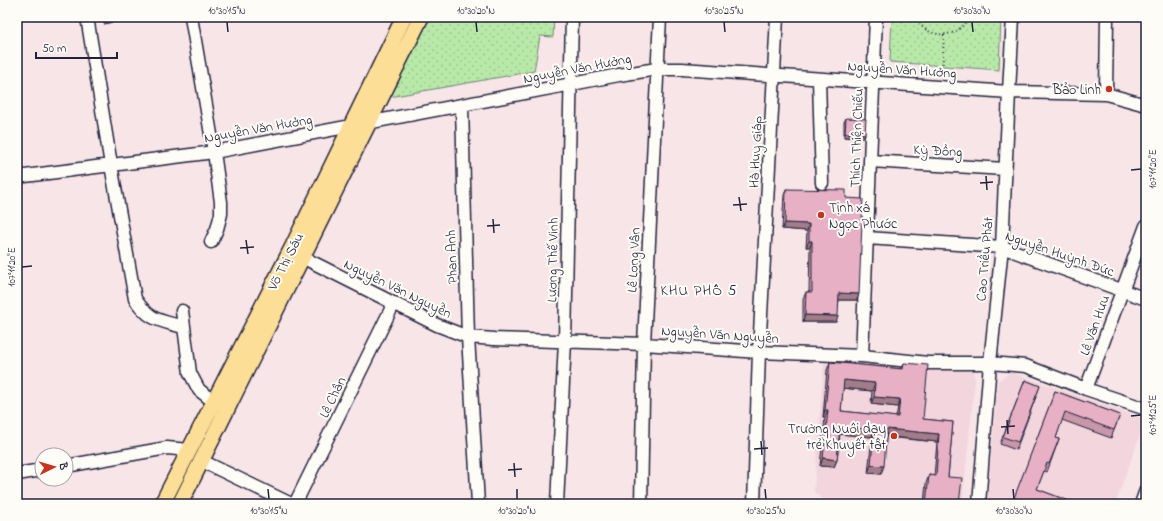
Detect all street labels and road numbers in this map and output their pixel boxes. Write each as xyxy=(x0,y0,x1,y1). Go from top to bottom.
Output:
street label: Nguyễn Văn Hưởng xyxy=(522,49,633,91)
street label: Nguyễn Văn Hưởng xyxy=(847,56,957,86)
street label: Thích Thiện Chiếu xyxy=(845,88,870,188)
street label: Nguyễn Văn Hưởng xyxy=(203,110,314,150)
street label: Hà Huy Giáp xyxy=(744,115,770,189)
street label: Kỳ Đồng xyxy=(913,140,963,164)
street label: Cao Triều Phát xyxy=(971,216,1000,302)
street label: Lương Thế Vinh xyxy=(542,217,566,303)
street label: Nguyễn Huỳnh Đức xyxy=(1002,226,1118,284)
street label: Lê Long Vân xyxy=(622,227,648,293)
street label: Võ Thị Sáu xyxy=(262,229,310,295)
street label: Phan Anh xyxy=(441,230,464,284)
street label: Nguyễn Văn Nguyễn xyxy=(339,254,455,326)
street label: Lê Văn Hưu xyxy=(1075,292,1116,359)
street label: Nguyễn Văn Nguyễn xyxy=(660,321,779,351)
street label: Lê Chân xyxy=(314,373,352,422)

